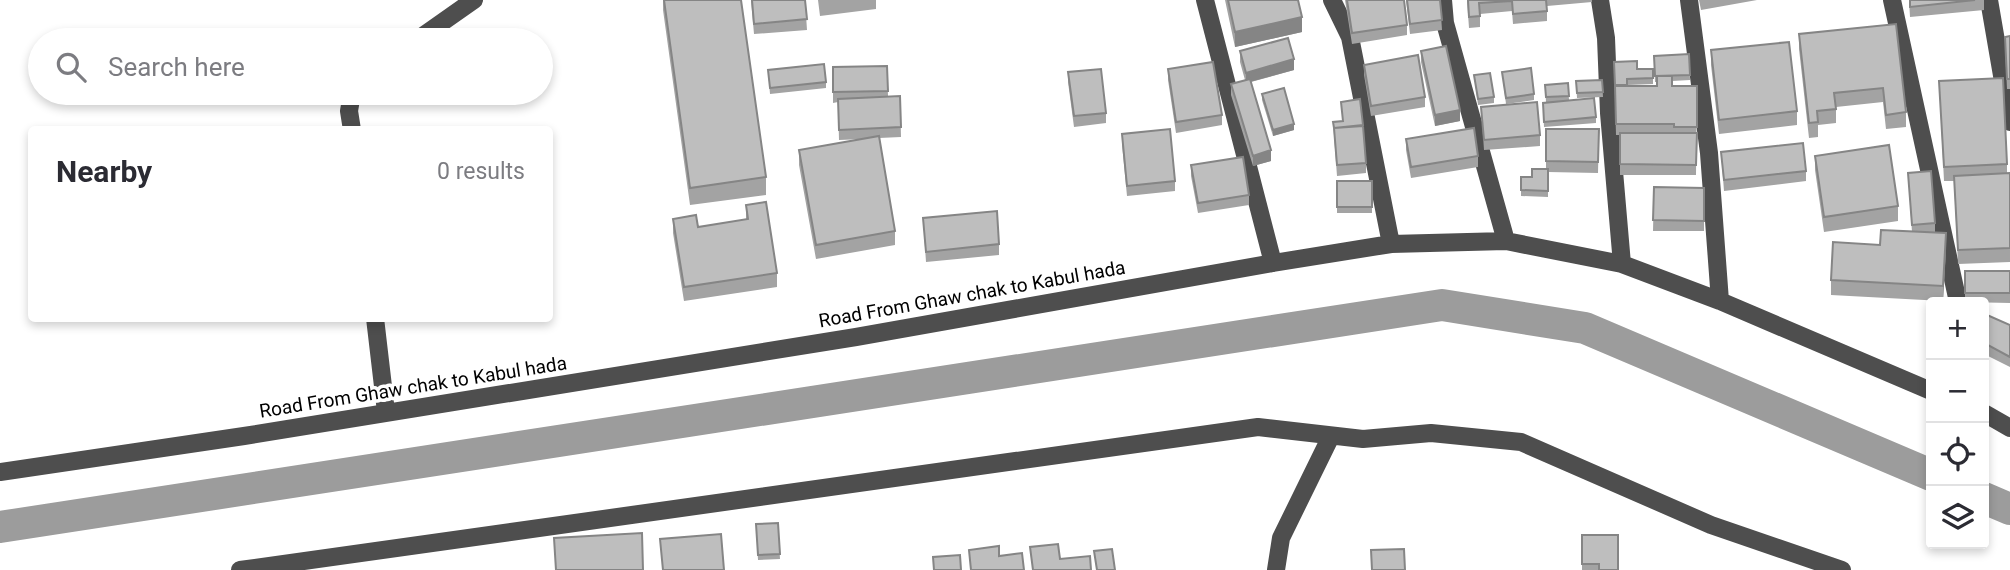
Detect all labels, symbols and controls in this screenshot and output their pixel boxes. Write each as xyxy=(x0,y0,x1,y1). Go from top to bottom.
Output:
search box xyxy=(28,28,553,105)
icon: search xyxy=(52,48,90,86)
text: Search here xyxy=(108,52,245,82)
text: Nearby xyxy=(56,154,152,189)
text: 0 results xyxy=(437,158,525,185)
street label: Road From Ghaw chak to Kabul hada xyxy=(817,256,1127,332)
map controls xyxy=(1926,297,1989,549)
button: + xyxy=(1926,297,1989,360)
street label: Road From Ghaw chak to Kabul hada xyxy=(258,351,568,423)
button: − xyxy=(1926,360,1989,423)
button: locate xyxy=(1926,423,1989,486)
button: layers xyxy=(1926,486,1989,549)

